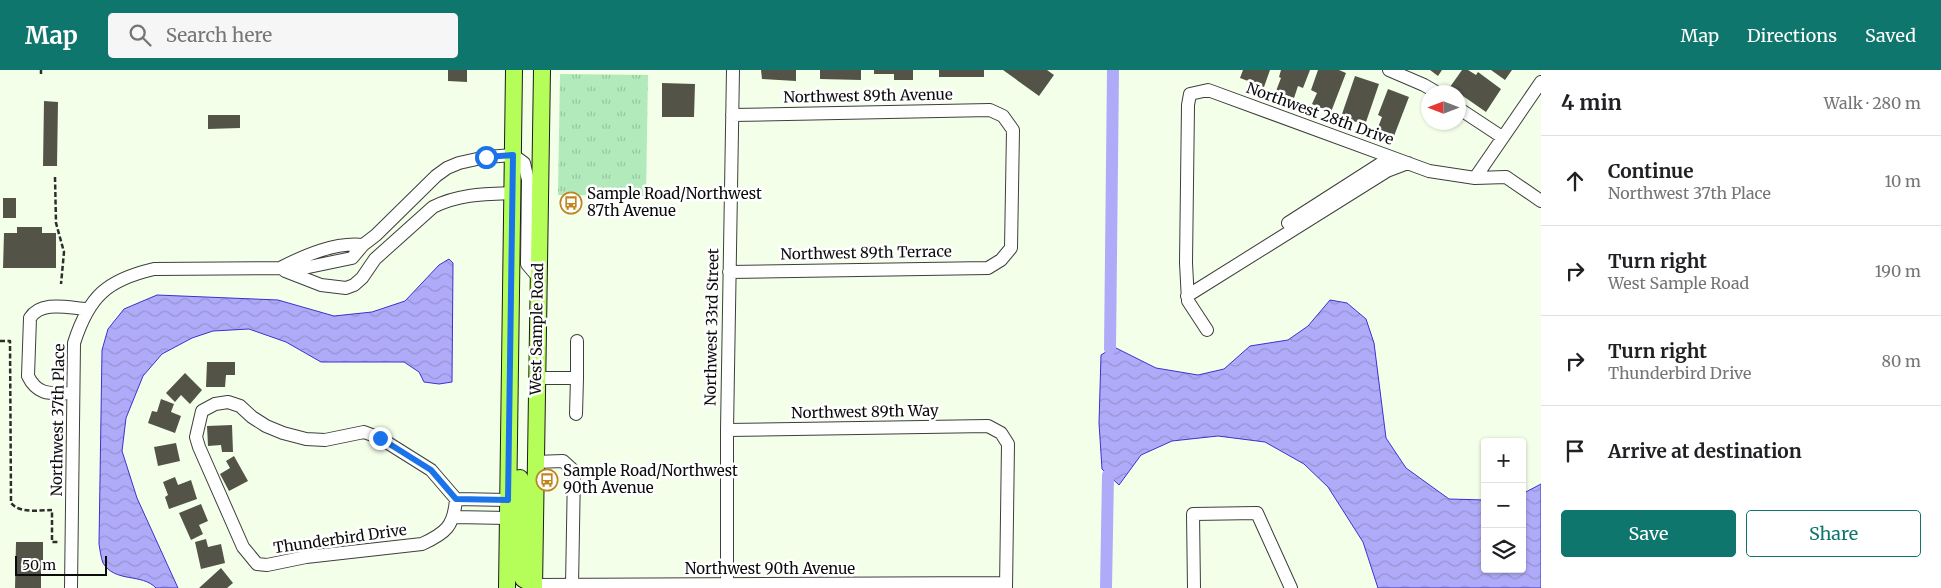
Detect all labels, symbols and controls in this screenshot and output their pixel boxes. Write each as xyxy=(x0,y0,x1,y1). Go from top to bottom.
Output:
search box xyxy=(108,13,458,58)
text: Map xyxy=(25,20,78,51)
icon: search xyxy=(126,21,154,49)
text: Search here xyxy=(166,23,272,47)
text: Map xyxy=(1681,24,1719,47)
text: Directions xyxy=(1747,24,1837,47)
text: Saved xyxy=(1865,24,1916,47)
street label: Northwest 28th Drive xyxy=(1244,78,1397,149)
street label: Northwest 89th Avenue xyxy=(783,85,953,106)
north arrow xyxy=(1421,85,1466,130)
text: 4 min xyxy=(1561,89,1622,116)
text: Walk · 280 m xyxy=(1824,93,1921,113)
route start xyxy=(475,146,498,169)
text: Continue xyxy=(1608,159,1694,183)
icon: ahead xyxy=(1561,167,1589,195)
text: 10 m xyxy=(1884,171,1921,191)
text: Northwest 37th Place xyxy=(1608,183,1771,203)
place label: Sample Road/Northwest 87th Avenue xyxy=(587,184,762,220)
bus stop icon: Sample Road/Northwest 87th Avenue xyxy=(559,191,583,215)
street label: Northwest 89th Terrace xyxy=(780,242,952,263)
street label: Northwest 33rd Street xyxy=(701,248,722,406)
text: Turn right xyxy=(1608,249,1707,273)
icon: right xyxy=(1561,257,1589,285)
text: 190 m xyxy=(1875,261,1921,281)
street label: West Sample Road xyxy=(526,263,547,396)
text: West Sample Road xyxy=(1608,273,1749,293)
text: Turn right xyxy=(1608,339,1707,363)
street label: Northwest 37th Place xyxy=(47,343,68,497)
icon: right xyxy=(1561,347,1589,375)
text: 80 m xyxy=(1882,351,1921,371)
text: Thunderbird Drive xyxy=(1608,363,1751,383)
street label: Northwest 89th Way xyxy=(791,401,939,422)
route end xyxy=(369,427,392,450)
icon: arrive xyxy=(1561,437,1589,465)
map controls xyxy=(1481,438,1526,573)
button: + xyxy=(1481,438,1526,483)
text: Arrive at destination xyxy=(1608,439,1802,463)
place label: Sample Road/Northwest 90th Avenue xyxy=(563,461,738,497)
bus stop icon: Sample Road/Northwest 90th Avenue xyxy=(535,468,559,492)
button: − xyxy=(1481,483,1526,528)
button: Save xyxy=(1561,510,1736,557)
button: Share xyxy=(1746,510,1921,557)
street label: Thunderbird Drive xyxy=(272,520,408,557)
button: layers xyxy=(1481,528,1526,573)
scale bar xyxy=(15,553,108,576)
text: 50 m xyxy=(22,556,56,574)
street label: Northwest 90th Avenue xyxy=(685,559,855,578)

